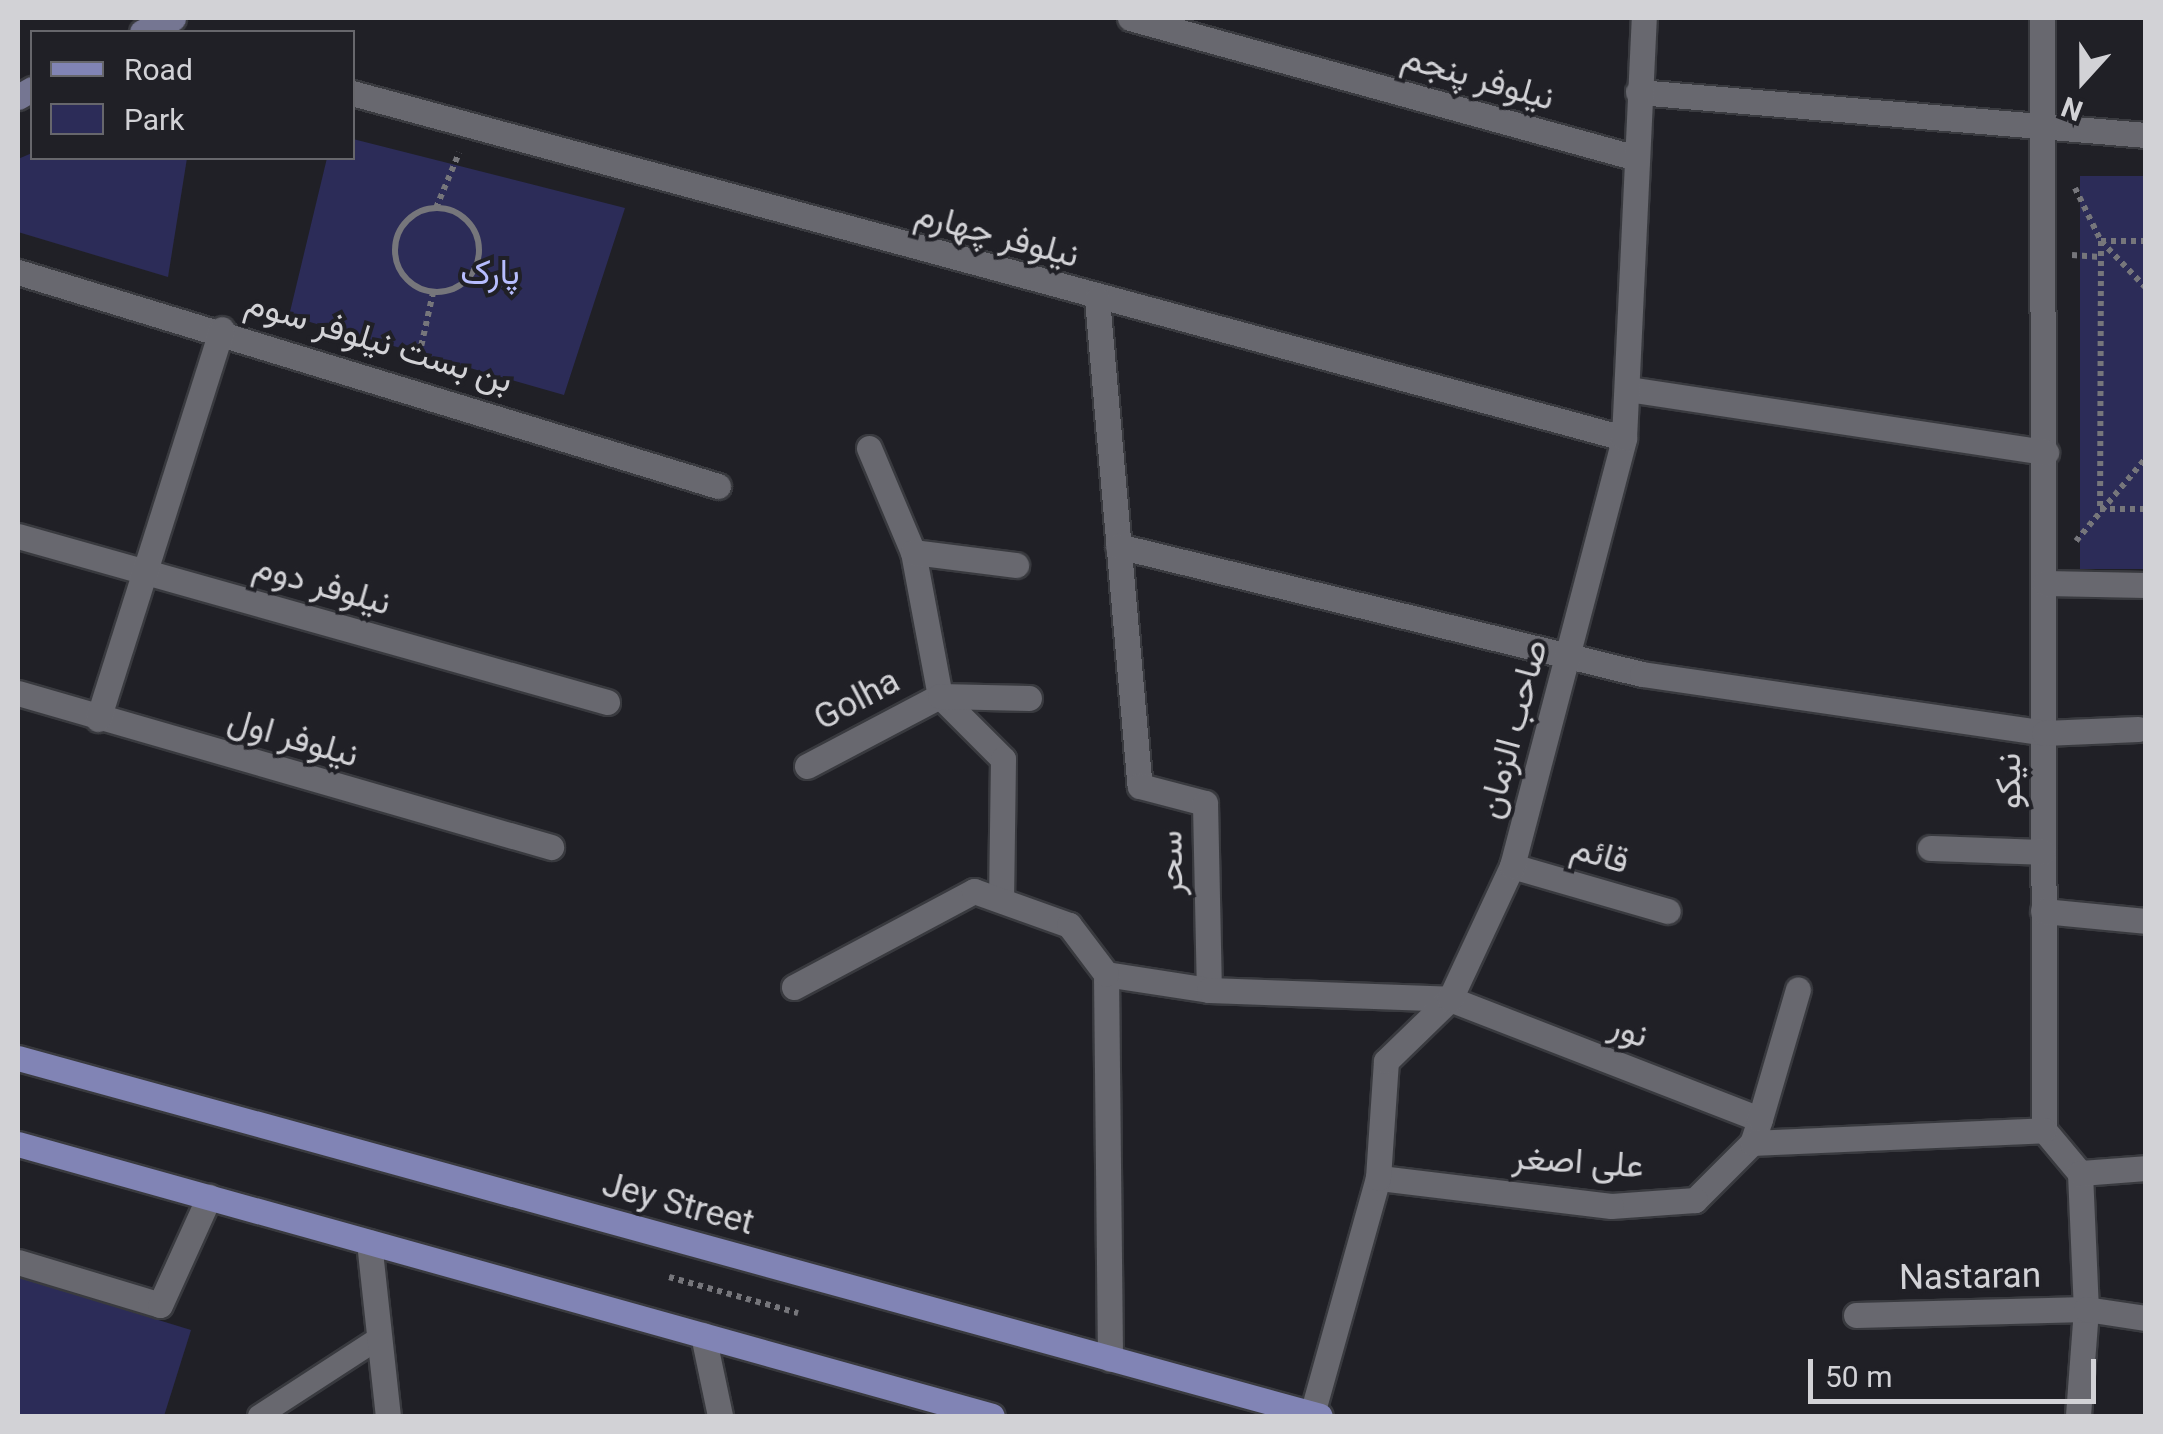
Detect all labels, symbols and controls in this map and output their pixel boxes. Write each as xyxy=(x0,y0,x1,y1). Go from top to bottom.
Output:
legend xyxy=(30,30,355,160)
north arrow xyxy=(2033,30,2133,130)
street label: نیلوفر پنجم xyxy=(1397,36,1559,120)
text: Road xyxy=(124,52,193,87)
text: N xyxy=(2057,90,2087,127)
text: Park xyxy=(124,102,184,137)
street label: نیلوفر چهارم xyxy=(911,193,1083,277)
park label: پارک xyxy=(460,252,520,294)
street label: بن بست نیلوفر سوم xyxy=(240,281,518,403)
street label: نیلوفر دوم xyxy=(249,545,395,625)
street label: صاحب الزمان xyxy=(1469,635,1557,823)
street label: Golha xyxy=(807,660,907,740)
street label: نیلوفر اول xyxy=(223,699,363,777)
street label: نیکو xyxy=(1988,753,2030,809)
street label: قائم xyxy=(1566,827,1634,883)
street label: سحر xyxy=(1149,830,1193,896)
street label: نور xyxy=(1604,1005,1654,1057)
street label: علی اصغر xyxy=(1511,1136,1645,1188)
street label: Jey Street xyxy=(598,1164,758,1244)
street label: Nastaran xyxy=(1899,1255,2041,1299)
scale bar xyxy=(1813,1339,2100,1401)
text: 50 m xyxy=(1825,1359,1892,1394)

